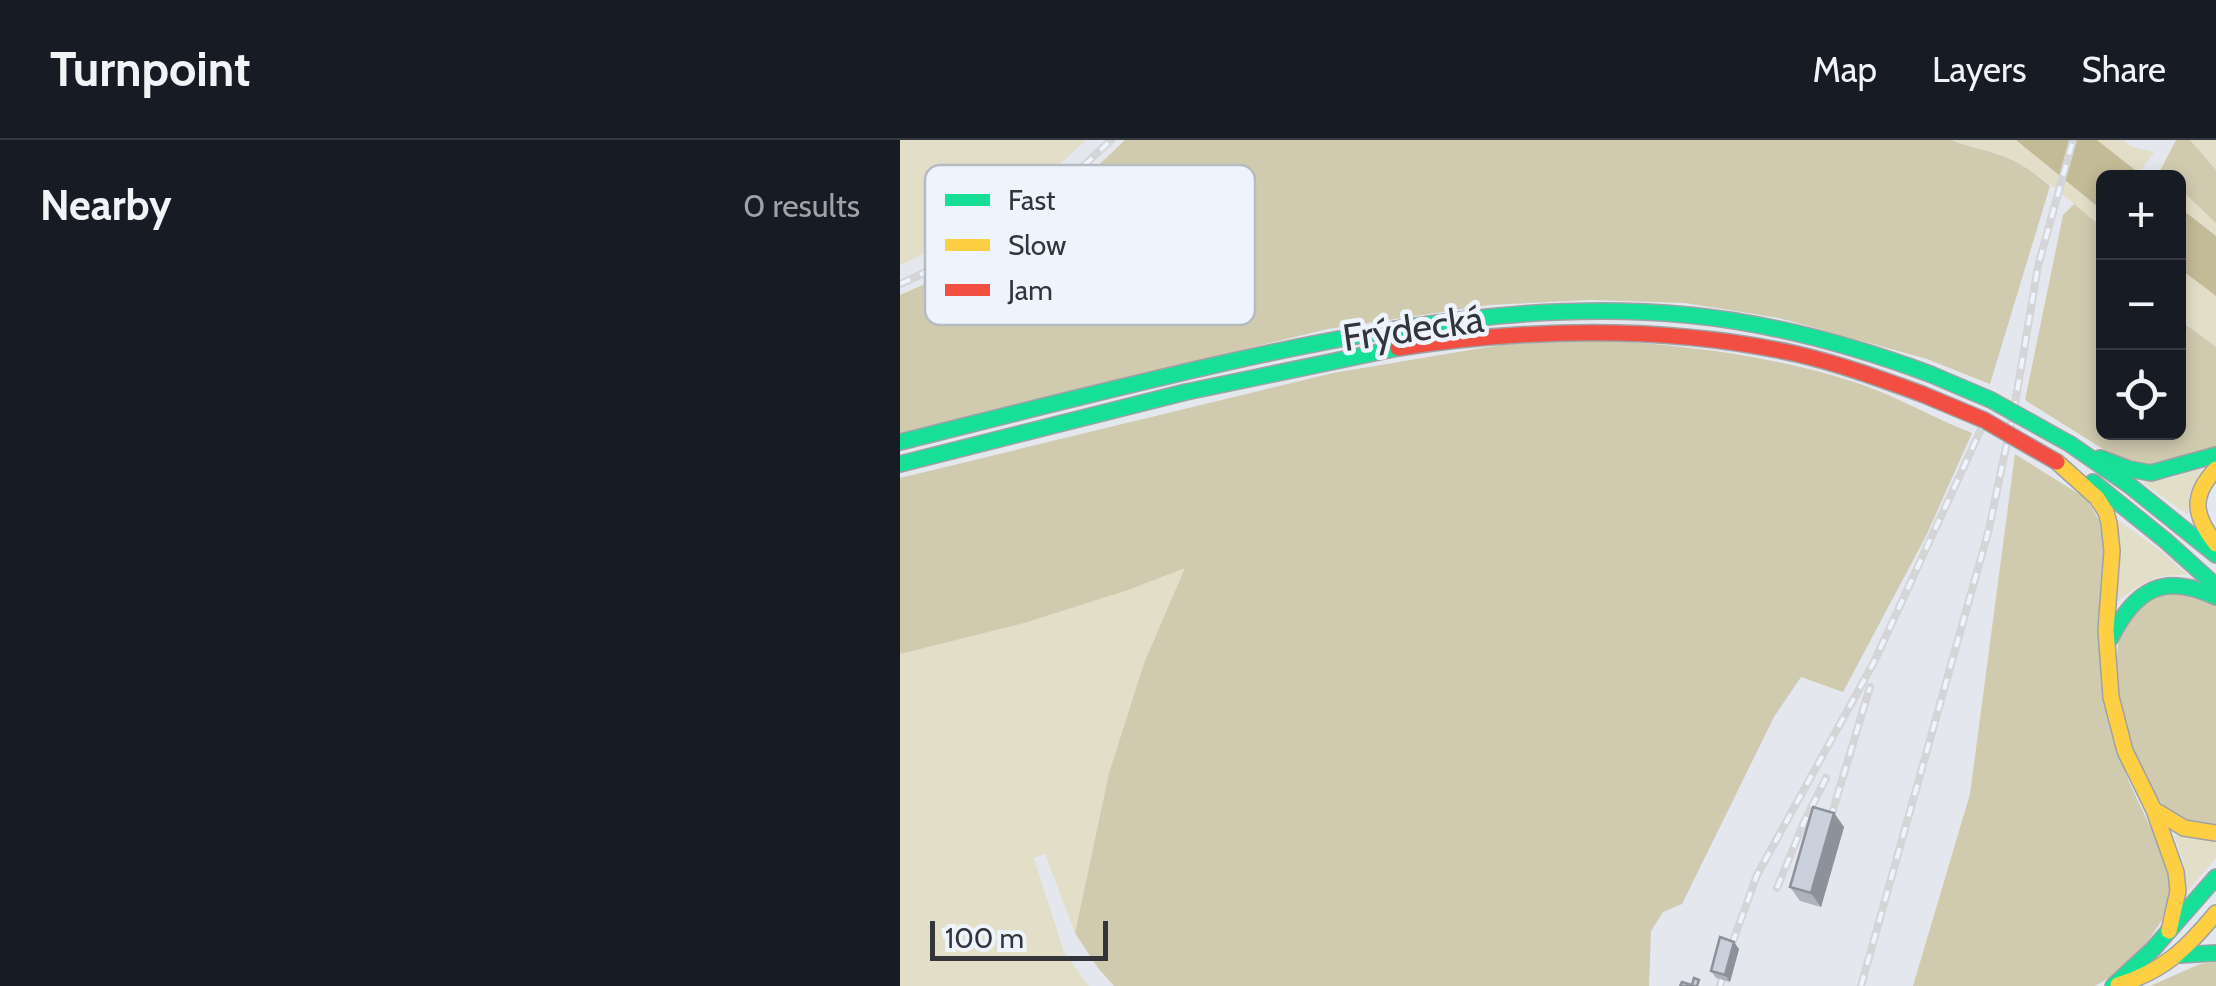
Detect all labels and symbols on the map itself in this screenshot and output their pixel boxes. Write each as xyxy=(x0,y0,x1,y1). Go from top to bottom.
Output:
legend xyxy=(925,165,1255,325)
text: Fast xyxy=(1008,183,1056,217)
text: Slow xyxy=(1008,228,1066,262)
text: Jam xyxy=(1007,273,1053,307)
street label: Frýdecká xyxy=(1339,295,1487,361)
scale bar xyxy=(930,916,1108,960)

